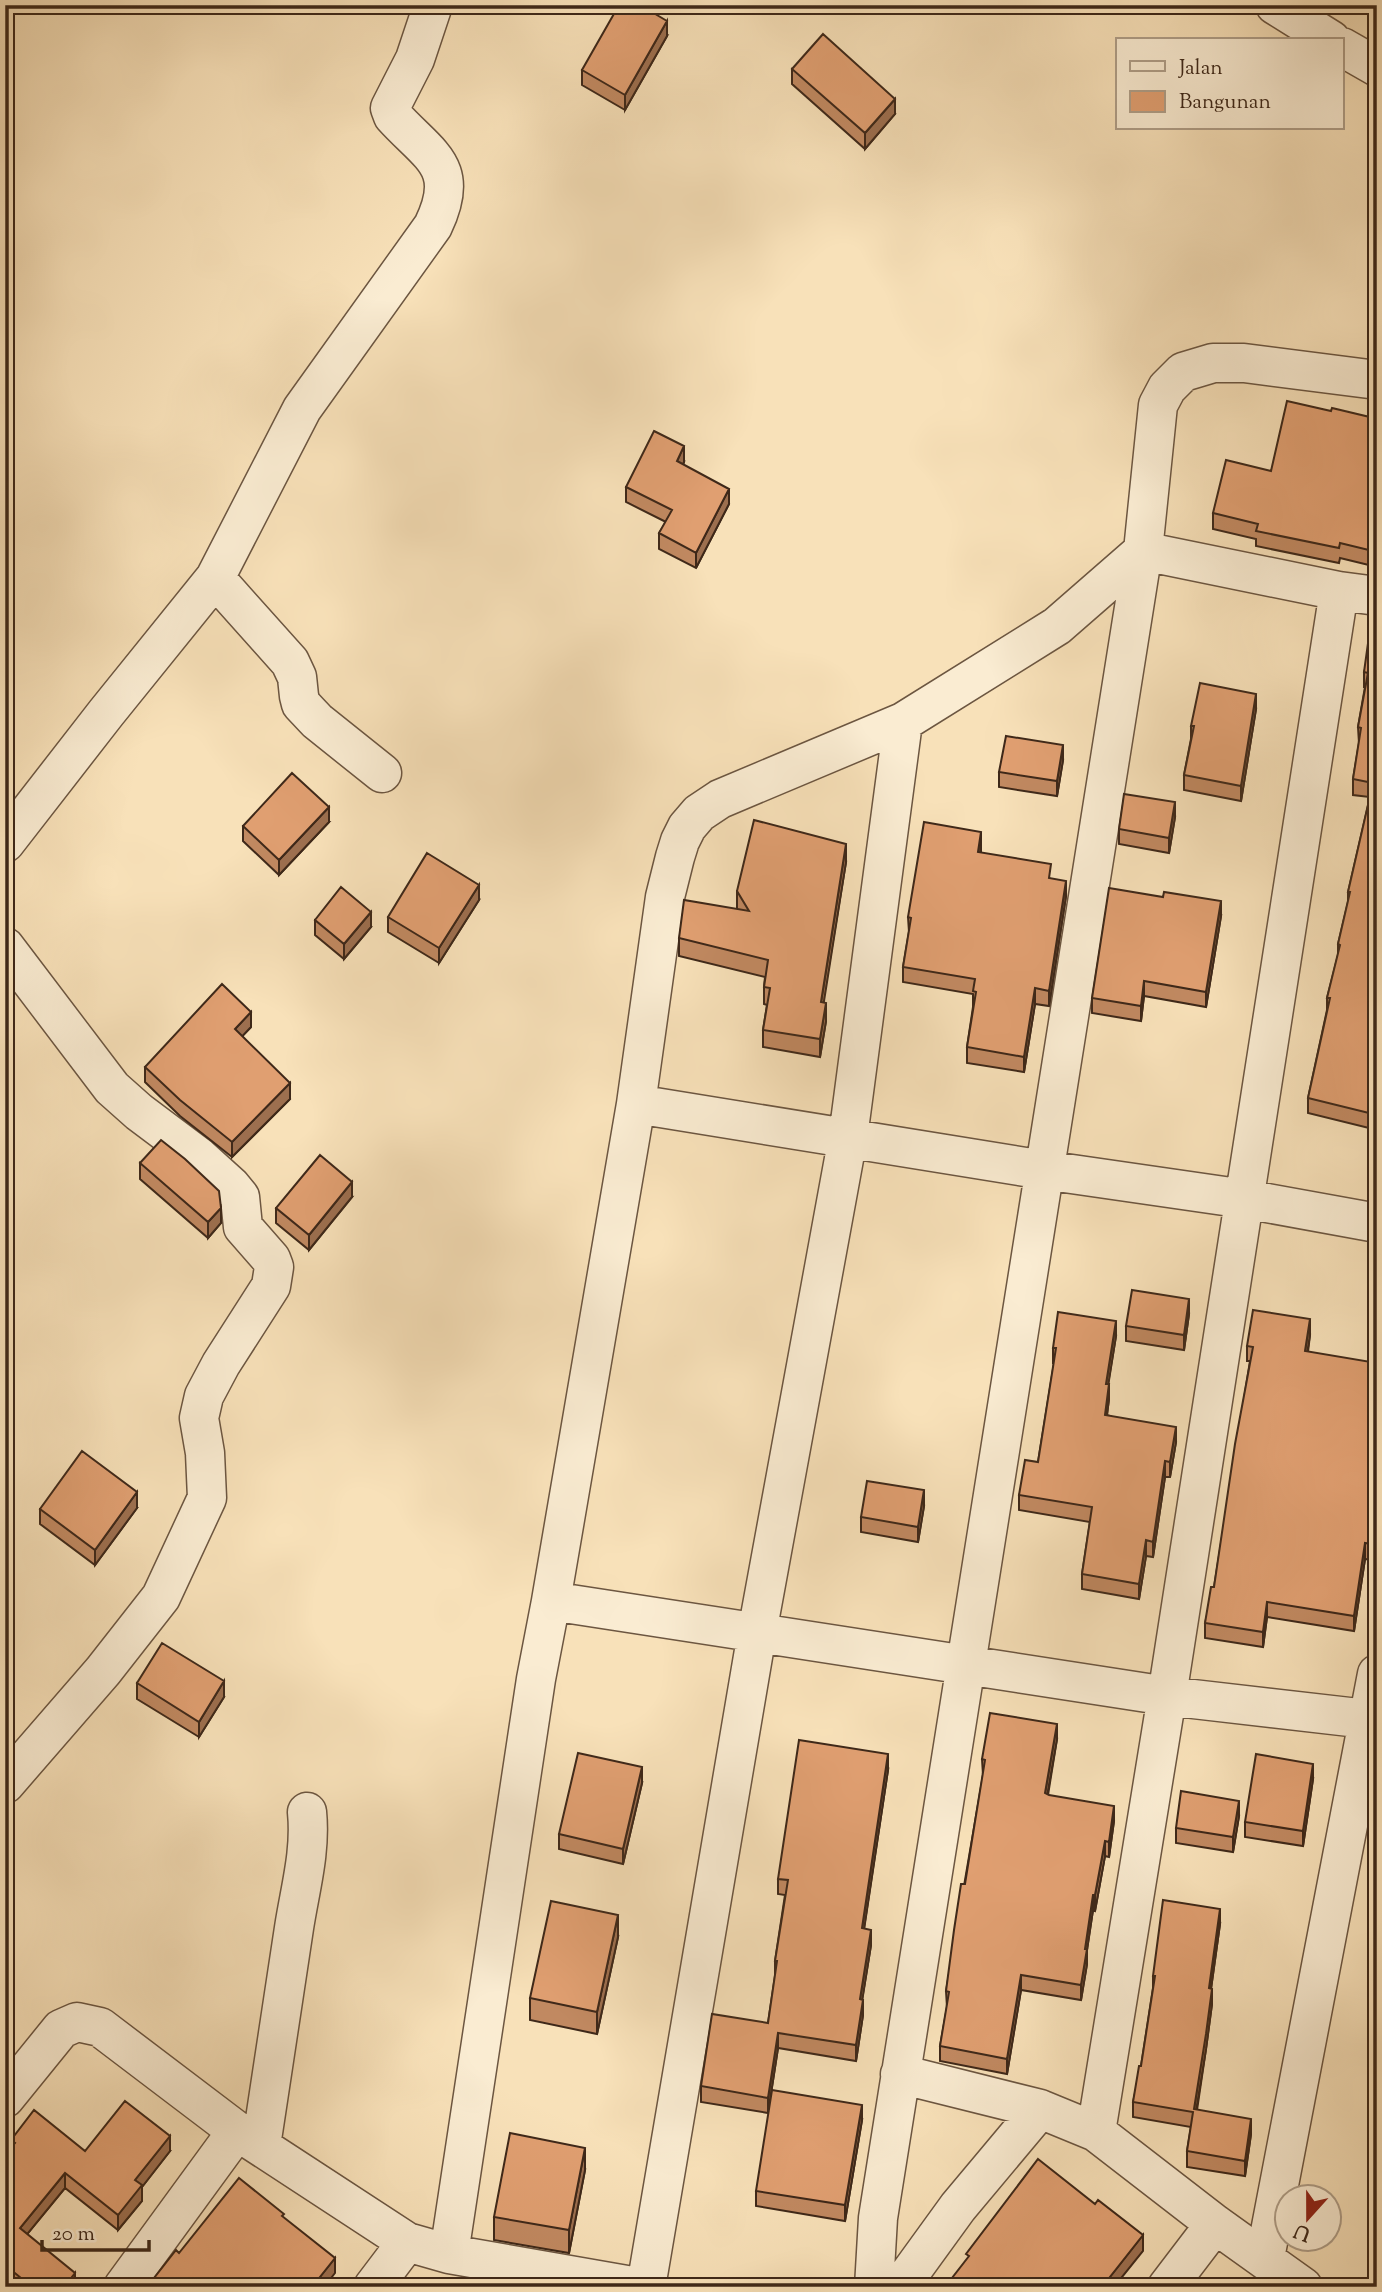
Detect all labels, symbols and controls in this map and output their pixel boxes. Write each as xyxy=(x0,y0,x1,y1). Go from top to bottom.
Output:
legend xyxy=(1116,38,1344,130)
text: Jalan xyxy=(1178,54,1223,84)
text: Bangunan xyxy=(1179,88,1271,118)
north arrow xyxy=(1274,2184,1344,2254)
scale bar xyxy=(42,2208,149,2252)
text: U xyxy=(1290,2216,1315,2247)
text: 20 m xyxy=(52,2220,95,2250)

